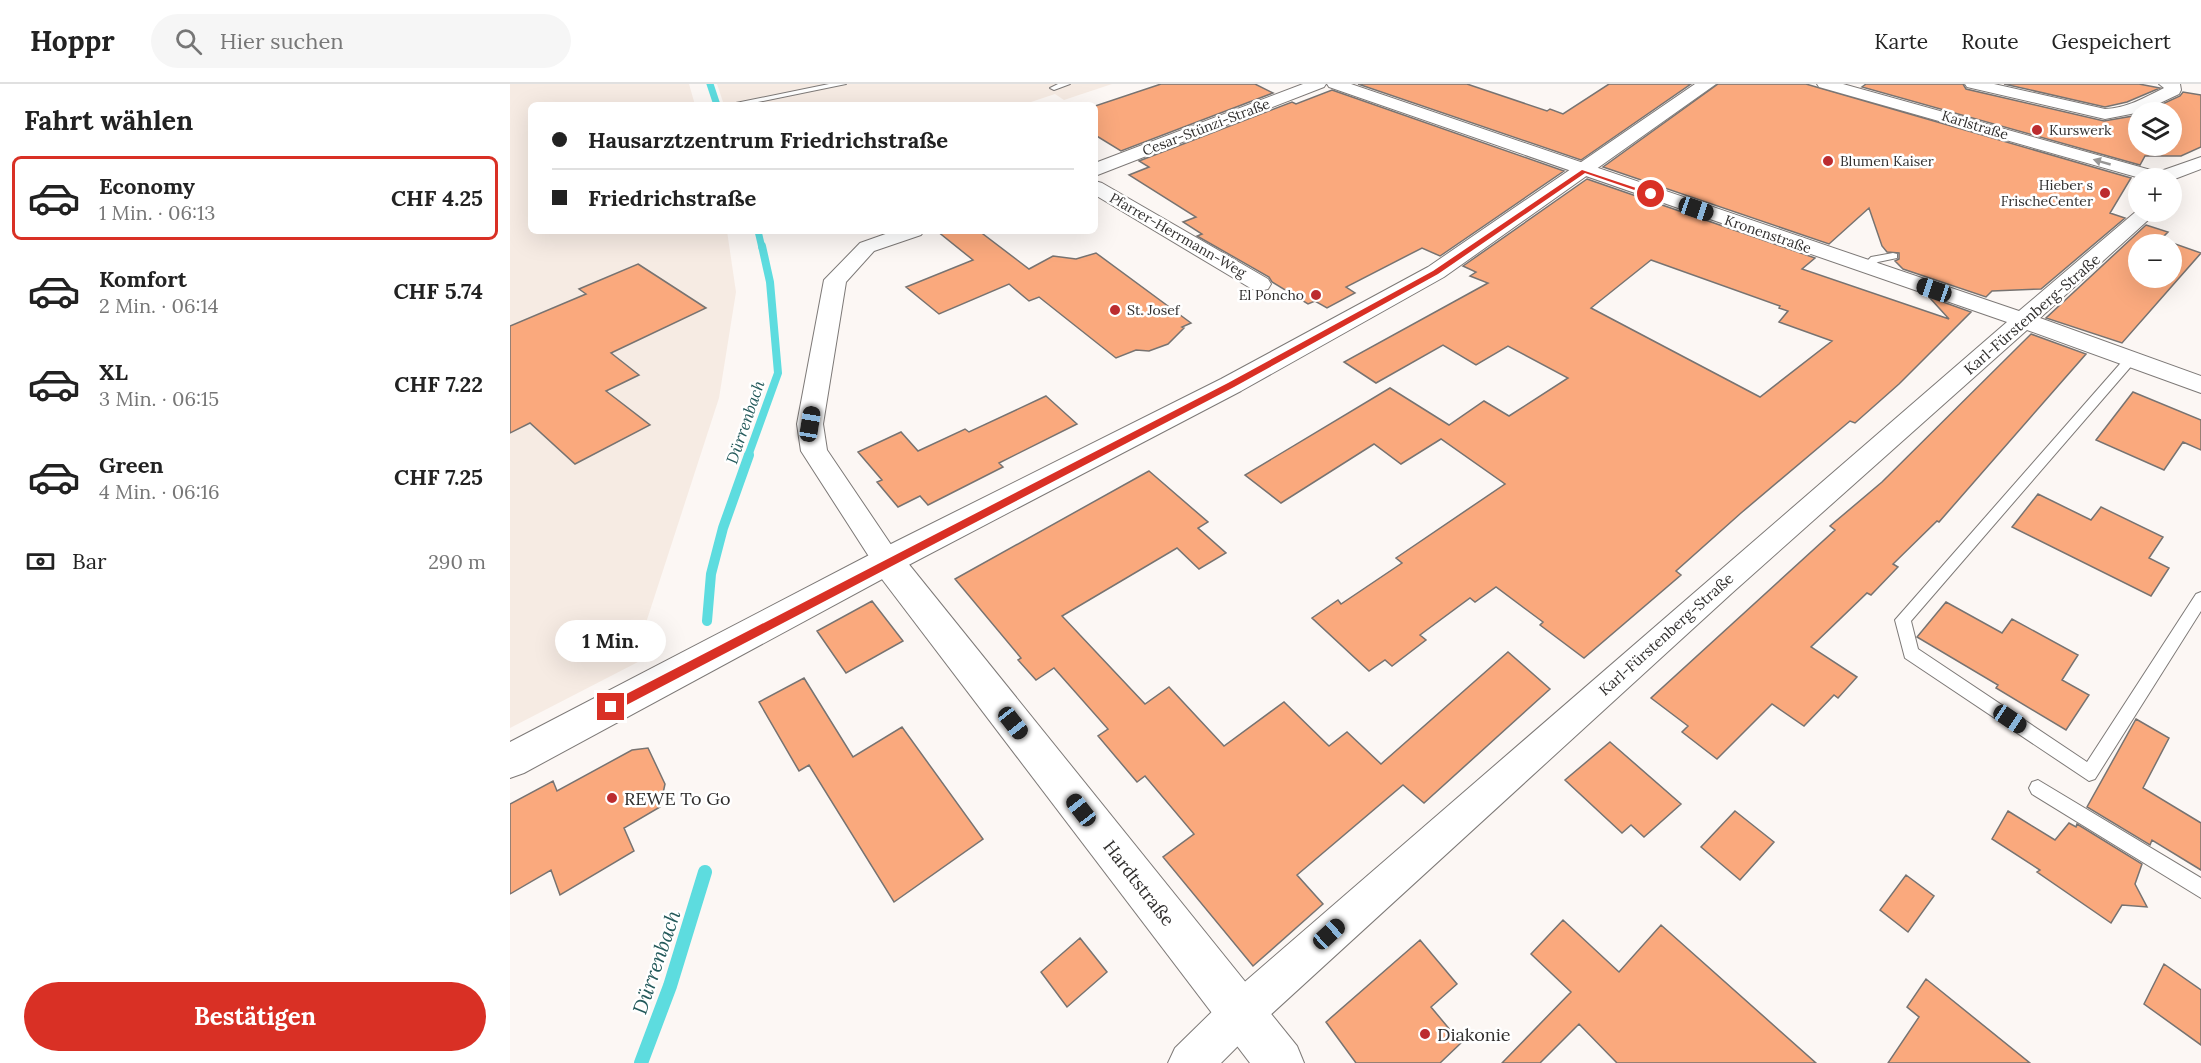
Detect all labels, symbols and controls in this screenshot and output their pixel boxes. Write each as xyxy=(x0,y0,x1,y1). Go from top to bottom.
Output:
search box xyxy=(151,14,571,68)
text: Hoppr xyxy=(30,23,115,59)
icon: search xyxy=(172,25,205,58)
text: Hier suchen xyxy=(220,27,344,55)
text: Karte xyxy=(1874,28,1928,55)
text: Route xyxy=(1961,28,2019,55)
text: Gespeichert xyxy=(2052,28,2171,55)
street label: Cesar-Stünzi-Straße xyxy=(1140,94,1273,160)
map controls xyxy=(2128,102,2182,288)
button: layers xyxy=(2128,102,2182,156)
text: Fahrt wählen xyxy=(24,103,193,137)
street label: Karlstraße xyxy=(1939,106,2011,144)
place label: Kurswerk xyxy=(2049,121,2112,139)
marker: Kurswerk xyxy=(2030,123,2044,137)
text: Hausarztzentrum Friedrichstraße xyxy=(588,126,948,154)
place label: Blumen Kaiser xyxy=(1840,152,1934,170)
marker: Blumen Kaiser xyxy=(1821,154,1835,168)
one-way arrow xyxy=(2093,157,2111,166)
button: + xyxy=(2128,168,2182,222)
icon: car xyxy=(27,171,81,225)
text: Economy xyxy=(99,172,195,200)
place label: Hieber s FrischeCenter xyxy=(2001,176,2093,210)
route start xyxy=(1637,180,1664,207)
text: CHF 4.25 xyxy=(391,184,483,212)
text: Friedrichstraße xyxy=(588,184,756,212)
marker: Hieber s FrischeCenter xyxy=(2098,186,2112,200)
street label: Pfarrer-Herrmann-Weg xyxy=(1106,189,1250,282)
car xyxy=(1676,195,1716,223)
text: 1 Min. · 06:13 xyxy=(99,200,216,225)
street label: Kronenstraße xyxy=(1722,211,1814,257)
button: − xyxy=(2128,234,2182,288)
street label: Karl-Fürstenberg-Straße xyxy=(1960,250,2104,378)
icon: car xyxy=(27,264,81,318)
text: Komfort xyxy=(99,265,187,293)
car xyxy=(1914,276,1954,304)
text: CHF 5.74 xyxy=(393,277,483,305)
place label: El Poncho xyxy=(1239,286,1304,304)
marker: El Poncho xyxy=(1309,288,1323,302)
text: 2 Min. · 06:14 xyxy=(99,293,219,318)
place label: St. Josef xyxy=(1127,301,1181,319)
marker: St. Josef xyxy=(1108,303,1122,317)
icon: car xyxy=(27,357,81,411)
text: XL xyxy=(99,358,128,386)
text: CHF 7.22 xyxy=(394,370,483,398)
water label: Dürrenbach xyxy=(721,378,769,466)
text: 3 Min. · 06:15 xyxy=(99,386,219,411)
car xyxy=(798,405,822,443)
icon: car xyxy=(27,450,81,504)
text: Green xyxy=(99,451,164,479)
text: CHF 7.25 xyxy=(394,463,483,491)
text: 4 Min. · 06:16 xyxy=(99,479,219,504)
icon: cash xyxy=(24,545,57,578)
text: Bar xyxy=(72,547,107,575)
text: 290 m xyxy=(428,549,486,574)
street label: Karl-Fürstenberg-Straße xyxy=(1595,569,1737,699)
callout: 1 Min. xyxy=(555,620,666,662)
text: 1 Min. xyxy=(582,628,639,653)
route end xyxy=(597,693,624,720)
car xyxy=(1990,701,2030,737)
car xyxy=(995,703,1031,743)
place label: REWE To Go xyxy=(624,787,730,810)
car xyxy=(1063,790,1099,830)
marker: REWE To Go xyxy=(605,791,619,805)
street label: Hardtstraße xyxy=(1098,835,1180,931)
water label: Dürrenbach xyxy=(627,906,686,1017)
car xyxy=(1310,915,1348,953)
button: Bestätigen xyxy=(24,982,486,1051)
place label: Diakonie xyxy=(1437,1023,1511,1046)
marker: Diakonie xyxy=(1418,1027,1432,1041)

